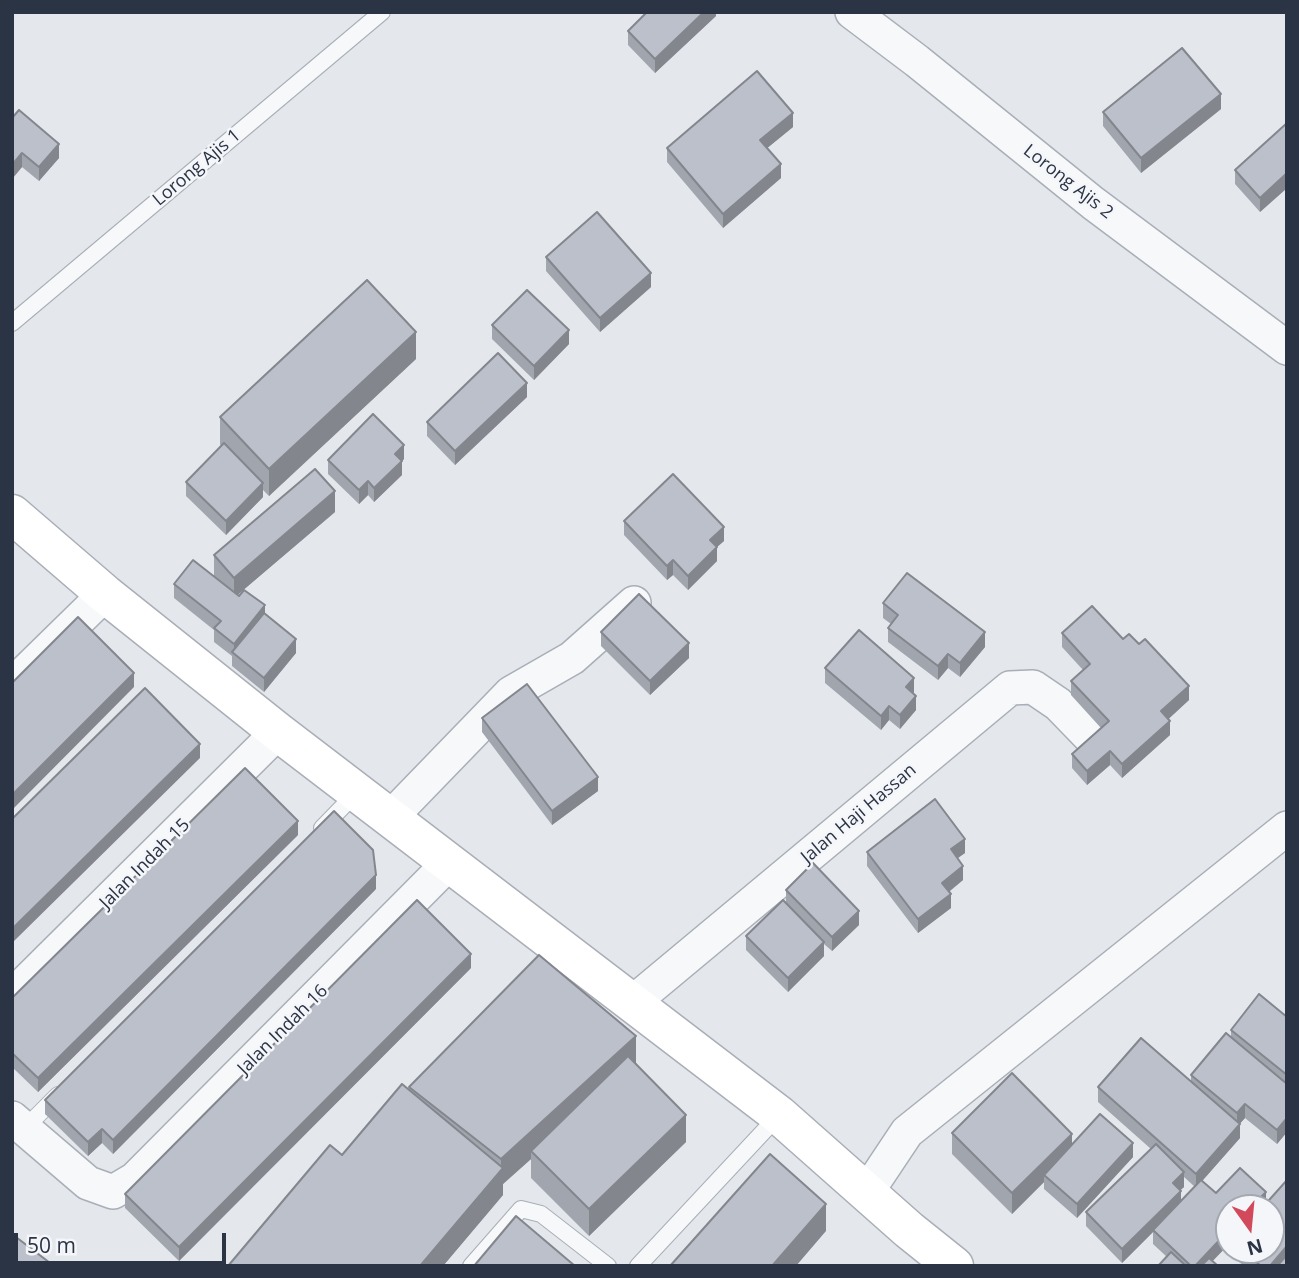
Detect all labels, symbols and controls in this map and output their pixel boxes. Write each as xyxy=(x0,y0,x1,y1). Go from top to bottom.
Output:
street label: Lorong Ajis 1 xyxy=(149,125,245,211)
street label: Lorong Ajis 2 xyxy=(1019,140,1117,224)
street label: Jalan Haji Hassan xyxy=(797,760,921,868)
street label: Jalan Indah 15 xyxy=(95,814,195,914)
street label: Jalan Indah 16 xyxy=(233,980,333,1080)
north arrow xyxy=(1215,1194,1285,1264)
scale bar xyxy=(18,1218,229,1262)
text: 50 m xyxy=(27,1231,76,1259)
text: N xyxy=(1244,1233,1266,1262)

